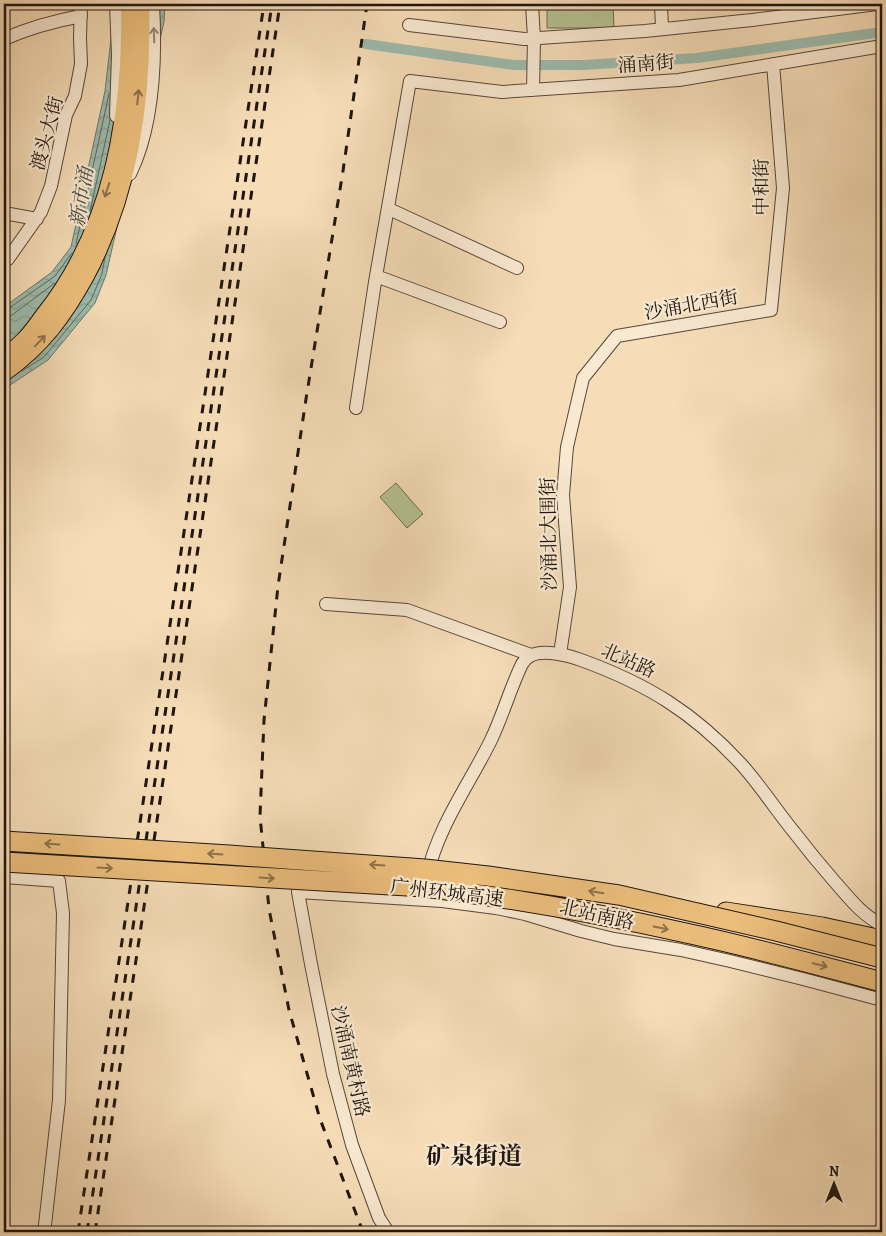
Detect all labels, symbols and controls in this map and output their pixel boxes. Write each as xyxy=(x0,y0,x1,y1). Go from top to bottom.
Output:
one-way arrow xyxy=(149,28,159,44)
street label: 涌南街 xyxy=(617,49,675,79)
one-way arrow xyxy=(133,89,143,105)
street label: 渡头大街 xyxy=(25,93,69,173)
street label: 中和街 xyxy=(749,158,775,216)
water label: 新市涌 xyxy=(63,163,100,229)
one-way arrow xyxy=(102,182,111,198)
street label: 沙涌北西街 xyxy=(642,284,740,326)
one-way arrow xyxy=(34,336,46,348)
street label: 沙涌北大围街 xyxy=(535,477,563,591)
street label: 北站路 xyxy=(597,637,660,684)
one-way arrow xyxy=(45,839,61,848)
one-way arrow xyxy=(207,849,223,858)
one-way arrow xyxy=(369,860,385,870)
one-way arrow xyxy=(97,863,113,872)
one-way arrow xyxy=(259,873,275,882)
street label: 广州环城高速 xyxy=(389,873,505,913)
one-way arrow xyxy=(588,887,604,897)
street label: 北站南路 xyxy=(557,894,637,936)
one-way arrow xyxy=(653,923,669,933)
one-way arrow xyxy=(811,961,827,970)
street label: 沙涌南黄村路 xyxy=(325,1003,376,1120)
district label: 矿泉街道 xyxy=(426,1140,522,1172)
north arrow xyxy=(808,1158,858,1208)
text: N xyxy=(829,1162,839,1181)

